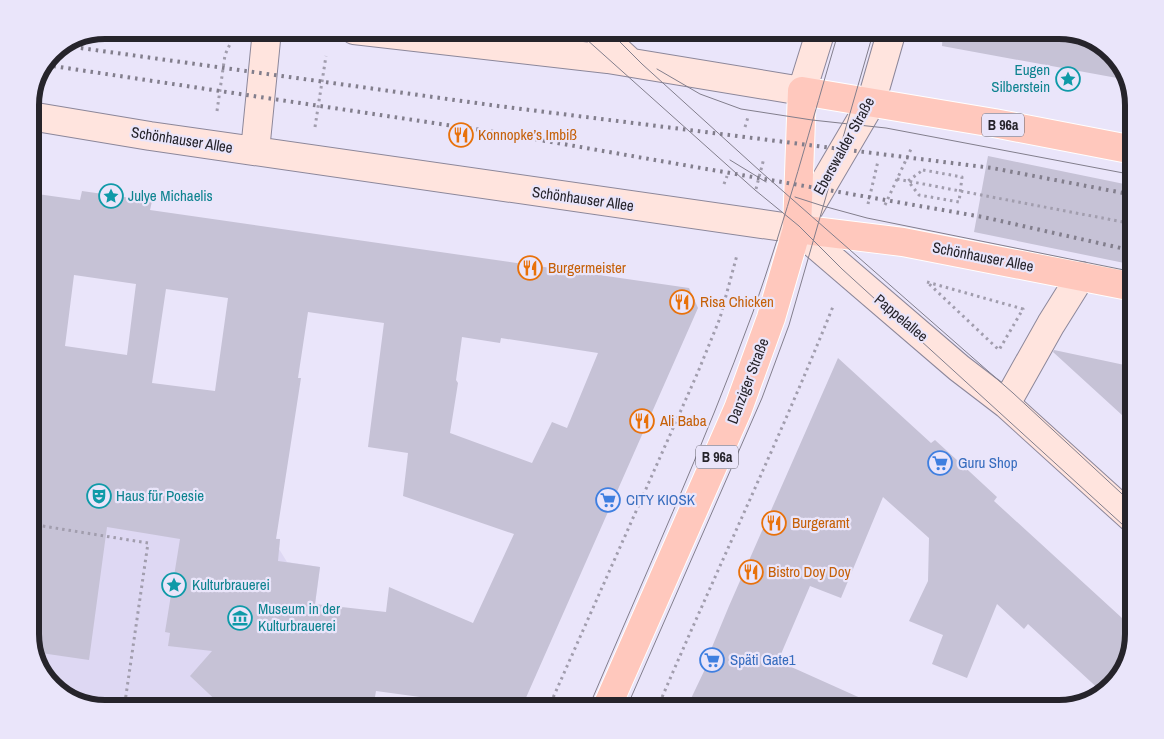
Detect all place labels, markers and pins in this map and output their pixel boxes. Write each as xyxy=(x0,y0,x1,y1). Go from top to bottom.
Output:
place label: Eugen Silberstein xyxy=(991,59,1050,97)
place icon: Eugen Silberstein xyxy=(1055,66,1081,92)
restaurant icon: Konnopke’s Imbiß xyxy=(448,122,474,148)
place label: Konnopke’s Imbiß xyxy=(478,124,577,145)
place icon: Julye Michaelis xyxy=(98,183,124,209)
place label: Julye Michaelis xyxy=(128,185,213,206)
restaurant icon: Burgermeister xyxy=(517,255,543,281)
place label: Burgermeister xyxy=(548,257,626,278)
restaurant icon: Risa Chicken xyxy=(669,289,695,315)
place label: Risa Chicken xyxy=(700,291,774,312)
restaurant icon: Ali Baba xyxy=(629,408,655,434)
place label: Ali Baba xyxy=(659,410,707,431)
supermarket icon: Guru Shop xyxy=(927,450,953,476)
place label: Guru Shop xyxy=(958,452,1018,473)
theatre icon: Haus für Poesie xyxy=(86,483,112,509)
place label: Haus für Poesie xyxy=(116,485,204,506)
supermarket icon: CITY KIOSK xyxy=(595,487,621,513)
place label: CITY KIOSK xyxy=(626,489,696,510)
restaurant icon: Burgeramt xyxy=(761,510,787,536)
place label: Burgeramt xyxy=(792,512,850,533)
restaurant icon: Bistro Doy Doy xyxy=(738,559,764,585)
place label: Bistro Doy Doy xyxy=(768,561,852,582)
place icon: Kulturbrauerei xyxy=(161,572,187,598)
place label: Kulturbrauerei xyxy=(192,574,270,595)
place label: Museum in der Kulturbrauerei xyxy=(258,598,340,636)
museum icon: Museum in der Kulturbrauerei xyxy=(227,605,253,631)
supermarket icon: Späti Gate1 xyxy=(699,647,725,673)
place label: Späti Gate1 xyxy=(730,649,796,670)

